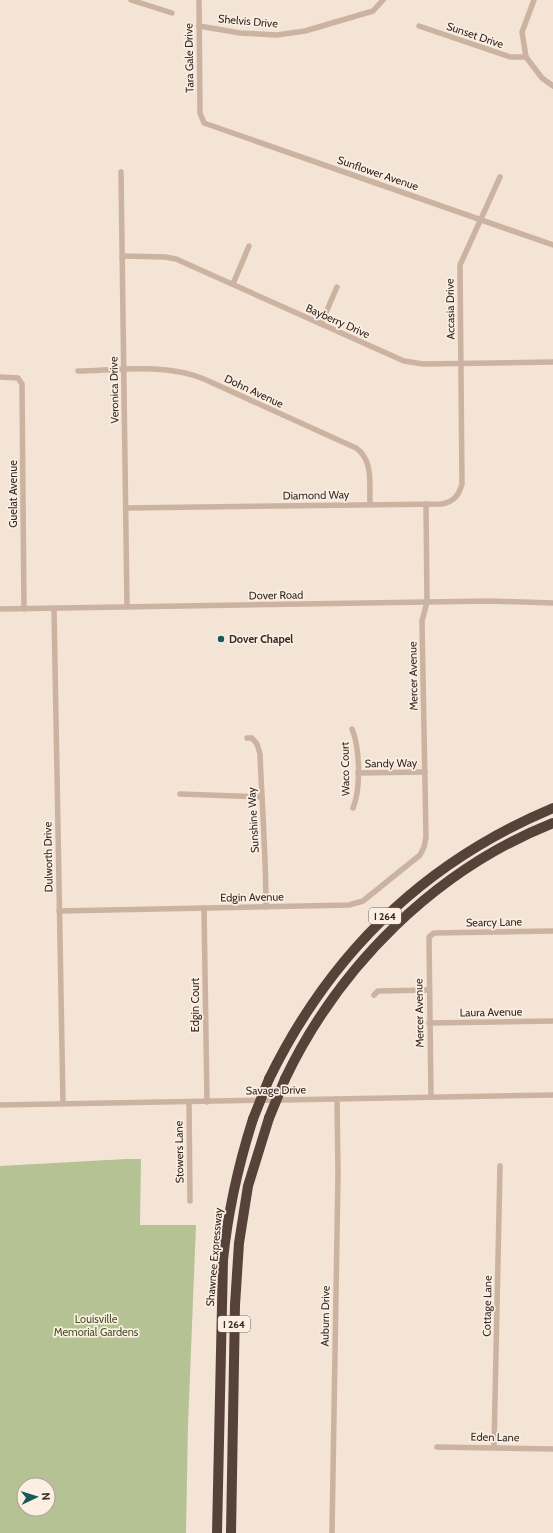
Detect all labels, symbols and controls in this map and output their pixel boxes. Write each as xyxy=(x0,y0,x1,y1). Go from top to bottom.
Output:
street label: Shelvis Drive xyxy=(218,11,279,31)
street label: Sunset Drive xyxy=(445,19,506,51)
street label: Tara Gale Drive xyxy=(181,23,197,93)
street label: Sunflower Avenue xyxy=(336,153,421,194)
street label: Accasia Drive xyxy=(442,278,458,340)
street label: Bayberry Drive xyxy=(304,301,373,341)
street label: Veronica Drive xyxy=(106,356,122,424)
street label: Dohn Avenue xyxy=(222,371,286,411)
street label: Guelat Avenue xyxy=(6,460,20,528)
street label: Diamond Way xyxy=(283,487,350,503)
street label: Dover Road xyxy=(249,588,303,602)
place label: Dover Chapel xyxy=(229,632,293,646)
marker: Dover Chapel xyxy=(216,634,226,644)
street label: Mercer Avenue xyxy=(405,641,421,711)
street label: Waco Court xyxy=(338,741,352,796)
street label: Sandy Way xyxy=(365,756,418,770)
street label: Sunshine Way xyxy=(244,786,262,853)
street label: Dulworth Drive xyxy=(40,821,56,892)
street label: Edgin Avenue xyxy=(220,889,284,905)
road number: I 264 xyxy=(369,908,401,924)
street label: Searcy Lane xyxy=(466,915,523,929)
street label: Edgin Court xyxy=(188,978,202,1032)
street label: Mercer Avenue xyxy=(411,978,427,1048)
street label: Laura Avenue xyxy=(460,1004,523,1020)
street label: Savage Drive xyxy=(246,1082,307,1098)
street label: Stowers Lane xyxy=(171,1120,187,1183)
street label: Shawnee Expressway xyxy=(203,1206,225,1307)
street label: Cottage Lane xyxy=(479,1275,495,1337)
street label: Auburn Drive xyxy=(317,1285,333,1347)
park label: Louisville Memorial Gardens xyxy=(54,1312,139,1339)
road number: I 264 xyxy=(218,1316,250,1332)
street label: Eden Lane xyxy=(470,1430,520,1444)
north arrow xyxy=(16,1477,56,1517)
text: N xyxy=(39,1492,53,1501)

